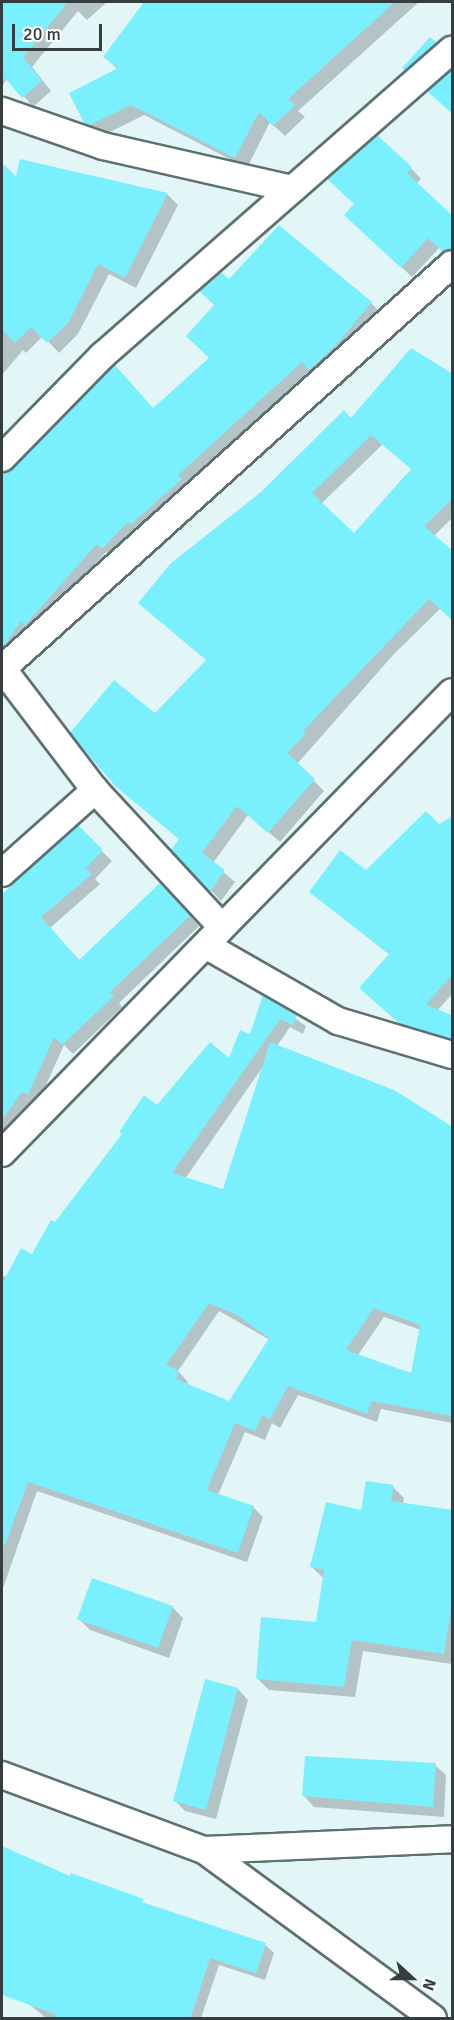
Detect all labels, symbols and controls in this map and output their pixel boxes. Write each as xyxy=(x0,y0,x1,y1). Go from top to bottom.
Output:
scale bar xyxy=(15,12,105,50)
text: 20 m xyxy=(23,23,61,45)
north arrow xyxy=(382,1948,442,2008)
text: N xyxy=(417,1976,440,1993)

